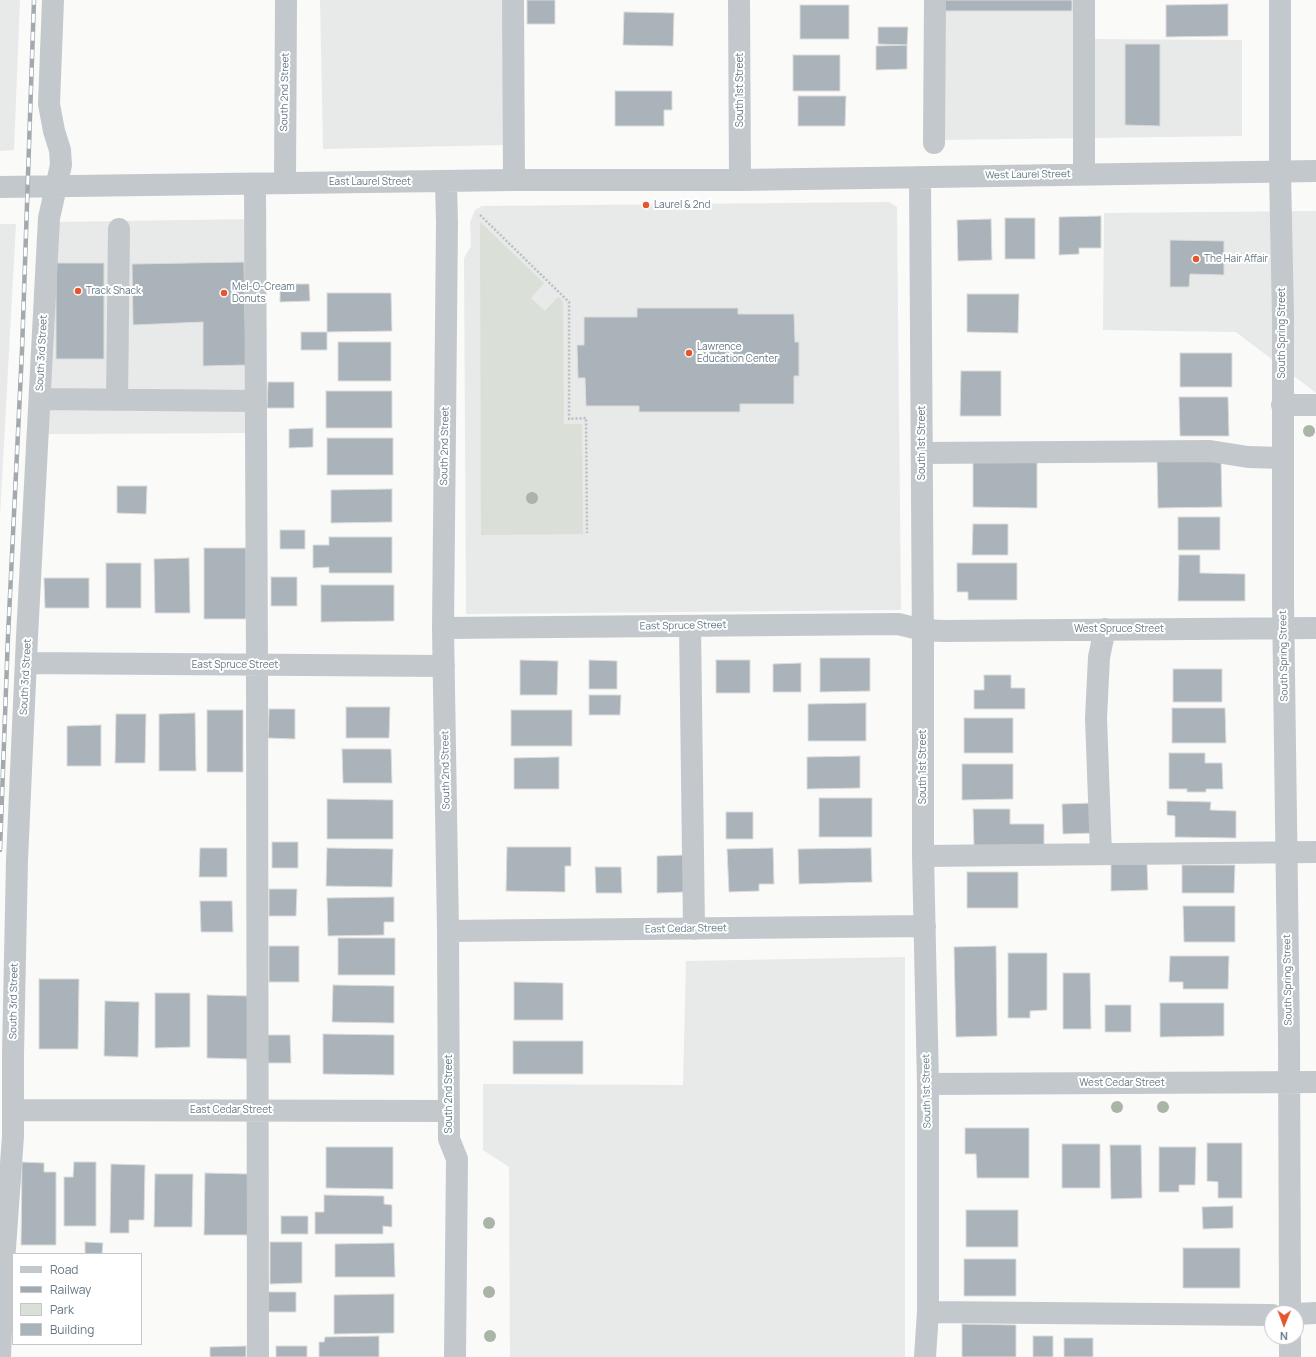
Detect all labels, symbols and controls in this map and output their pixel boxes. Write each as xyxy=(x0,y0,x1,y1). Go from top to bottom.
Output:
street label: South 2nd Street xyxy=(278,52,292,132)
street label: South 1st Street xyxy=(734,53,746,127)
street label: West Laurel Street xyxy=(985,168,1071,182)
street label: East Laurel Street xyxy=(329,176,411,188)
place label: Laurel & 2nd xyxy=(654,199,710,211)
marker: Laurel & 2nd xyxy=(641,200,651,210)
place label: The Hair Affair xyxy=(1204,253,1268,265)
marker: The Hair Affair xyxy=(1191,254,1201,264)
place label: Mel-O-Cream Donuts xyxy=(232,281,295,304)
place label: Track Shack xyxy=(86,285,141,297)
marker: Track Shack xyxy=(73,286,83,296)
street label: South Spring Street xyxy=(1276,287,1288,379)
marker: Mel-O-Cream Donuts xyxy=(219,288,229,298)
street label: South 3rd Street xyxy=(34,315,50,391)
place label: Lawrence Education Center xyxy=(697,341,778,364)
marker: Lawrence Education Center xyxy=(684,348,694,358)
street label: South 2nd Street xyxy=(438,406,452,486)
street label: South 1st Street xyxy=(916,406,928,480)
street label: South Spring Street xyxy=(1277,610,1291,702)
street label: East Spruce Street xyxy=(640,619,726,633)
street label: West Spruce Street xyxy=(1074,623,1164,635)
street label: South 3rd Street xyxy=(18,639,34,715)
street label: East Spruce Street xyxy=(192,659,278,671)
street label: South 2nd Street xyxy=(439,730,453,810)
street label: South 1st Street xyxy=(917,730,929,804)
street label: East Cedar Street xyxy=(645,922,727,936)
street label: South Spring Street xyxy=(1281,934,1295,1026)
street label: South 3rd Street xyxy=(7,963,21,1039)
street label: South 1st Street xyxy=(920,1054,934,1128)
street label: South 2nd Street xyxy=(443,1055,455,1133)
street label: West Cedar Street xyxy=(1079,1077,1165,1089)
street label: East Cedar Street xyxy=(190,1104,272,1116)
legend xyxy=(12,1253,142,1345)
text: Road xyxy=(50,1261,78,1278)
text: Railway xyxy=(50,1281,91,1298)
text: Park xyxy=(50,1301,74,1318)
north arrow xyxy=(1264,1305,1304,1345)
text: Building xyxy=(50,1321,94,1338)
text: N xyxy=(1280,1329,1288,1344)

